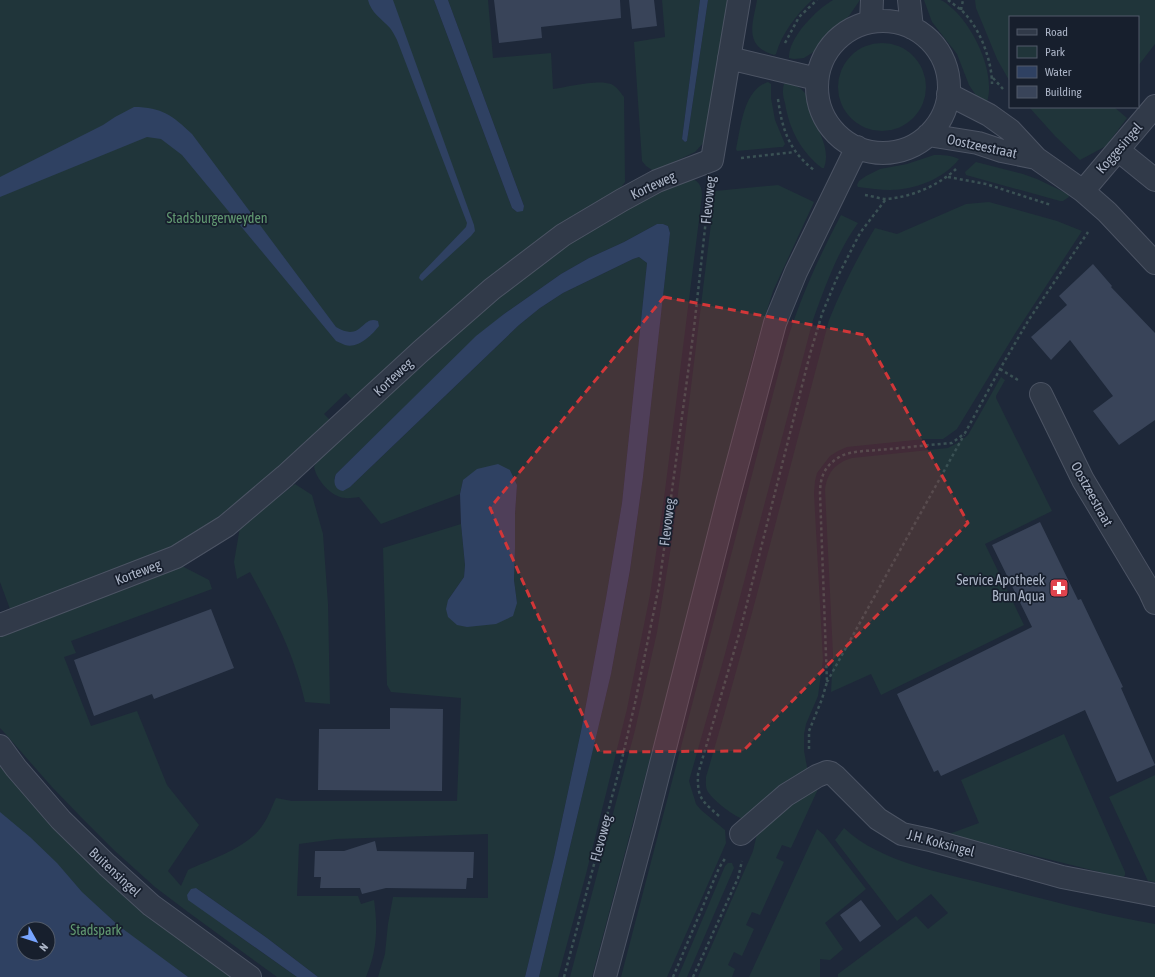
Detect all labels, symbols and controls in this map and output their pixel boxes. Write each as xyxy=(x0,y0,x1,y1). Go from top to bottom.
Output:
legend xyxy=(1009,16,1139,108)
text: Road xyxy=(1045,25,1068,39)
text: Park xyxy=(1045,45,1066,59)
text: Water xyxy=(1045,65,1072,79)
text: Building xyxy=(1045,85,1083,99)
street label: Koggesingel xyxy=(1093,119,1145,177)
street label: Oostzeestraat xyxy=(946,131,1018,161)
street label: Korteweg xyxy=(628,168,678,202)
street label: Flevoweg xyxy=(698,175,718,225)
park label: Stadsburgerweyden xyxy=(166,210,268,226)
street label: Korteweg xyxy=(370,355,416,399)
street label: Oostzeestraat xyxy=(1068,459,1116,529)
street label: Flevoweg xyxy=(656,497,678,547)
street label: Korteweg xyxy=(113,556,163,588)
place label: Service Apotheek Brun Aqua xyxy=(956,572,1045,604)
pharmacy icon: Service Apotheek Brun Aqua xyxy=(1048,577,1070,599)
street label: Flevoweg xyxy=(587,813,615,863)
street label: J.H. Koksingel xyxy=(905,826,977,860)
street label: Buitensingel xyxy=(86,844,144,900)
north arrow xyxy=(16,921,56,961)
park label: Stadspark xyxy=(70,922,122,938)
text: N xyxy=(37,941,50,954)

